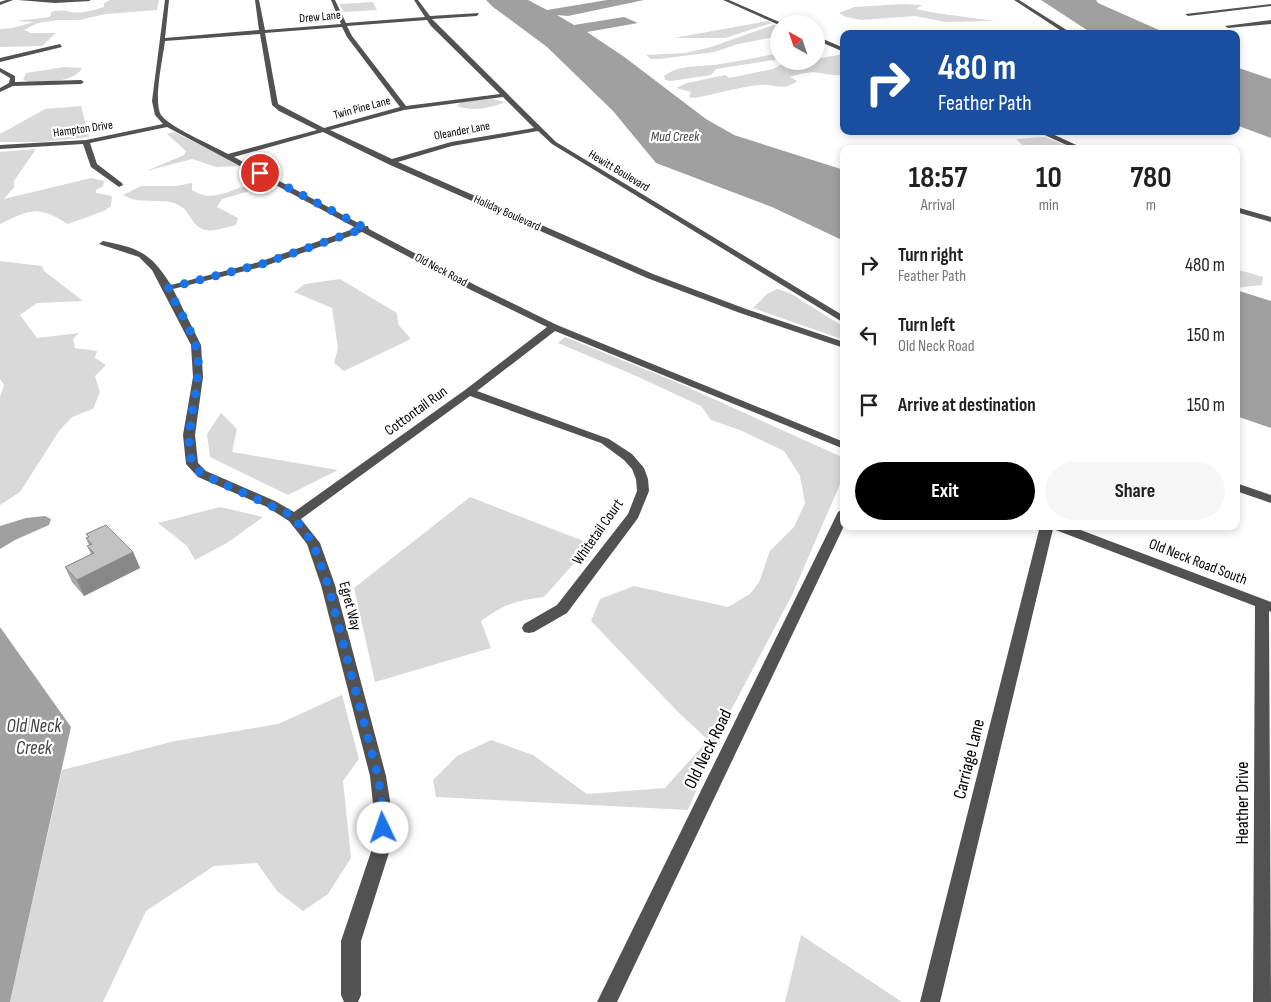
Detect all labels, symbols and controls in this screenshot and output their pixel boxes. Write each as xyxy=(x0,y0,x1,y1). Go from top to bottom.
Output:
street label: Drew Lane xyxy=(299,8,342,26)
north arrow xyxy=(770,15,825,70)
map controls xyxy=(770,15,825,70)
text: 480 m xyxy=(938,47,1016,90)
icon: right xyxy=(855,50,920,115)
text: Feather Path xyxy=(938,90,1032,117)
street label: Twin Pine Lane xyxy=(332,93,392,123)
street label: Hampton Drive xyxy=(52,117,114,141)
street label: Oleander Lane xyxy=(433,118,492,144)
water label: Mud Creek xyxy=(651,128,700,145)
street label: Hewitt Boulevard xyxy=(586,147,652,195)
pin xyxy=(239,152,281,194)
icon: arrive xyxy=(246,159,274,187)
text: 18:57 xyxy=(908,160,967,196)
text: 10 xyxy=(1036,160,1062,196)
text: 780 xyxy=(1130,160,1172,196)
street label: Holiday Boulevard xyxy=(471,192,543,234)
text: Arrival xyxy=(921,196,955,215)
text: min xyxy=(1039,196,1059,215)
text: m xyxy=(1146,196,1156,215)
text: Turn right xyxy=(898,244,963,267)
street label: Old Neck Road xyxy=(412,250,470,290)
icon: right xyxy=(855,251,883,279)
text: 480 m xyxy=(1185,254,1225,277)
text: Feather Path xyxy=(898,267,966,286)
text: Turn left xyxy=(898,314,955,337)
icon: left xyxy=(855,321,883,349)
text: 150 m xyxy=(1187,324,1225,347)
text: Old Neck Road xyxy=(898,337,974,356)
street label: Cottontail Run xyxy=(381,382,451,440)
icon: arrive xyxy=(855,391,883,419)
text: Arrive at destination xyxy=(898,394,1036,417)
text: 150 m xyxy=(1187,394,1225,417)
button: Exit xyxy=(855,462,1035,520)
button: Share xyxy=(1045,462,1225,520)
street label: Whitetail Court xyxy=(568,495,628,569)
street label: Old Neck Road South xyxy=(1146,535,1250,589)
street label: Egret Way xyxy=(334,579,366,633)
street label: Old Neck Road xyxy=(680,706,736,792)
water label: Old Neck Creek xyxy=(7,715,62,760)
street label: Carriage Lane xyxy=(949,717,989,801)
street label: Heather Drive xyxy=(1232,761,1253,845)
position arrow xyxy=(356,801,408,853)

